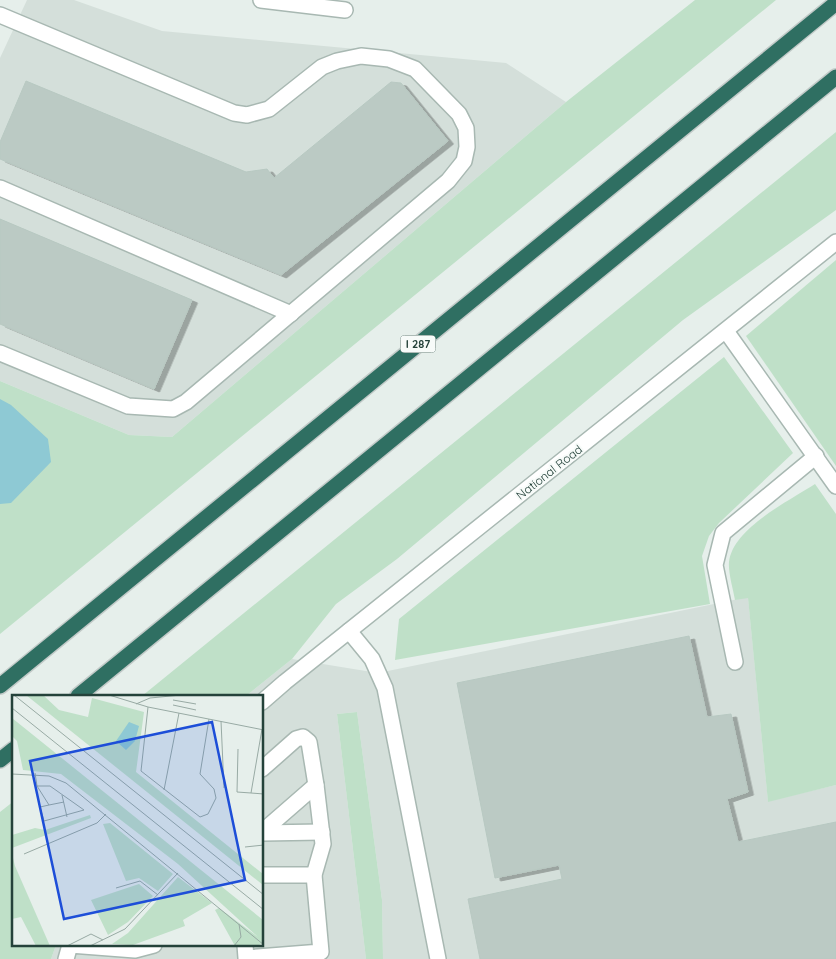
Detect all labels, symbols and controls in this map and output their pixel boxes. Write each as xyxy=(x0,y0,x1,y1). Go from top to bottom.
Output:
road number: I 287 xyxy=(400,336,436,352)
street label: National Road xyxy=(513,441,585,503)
inset map xyxy=(12,695,264,946)

